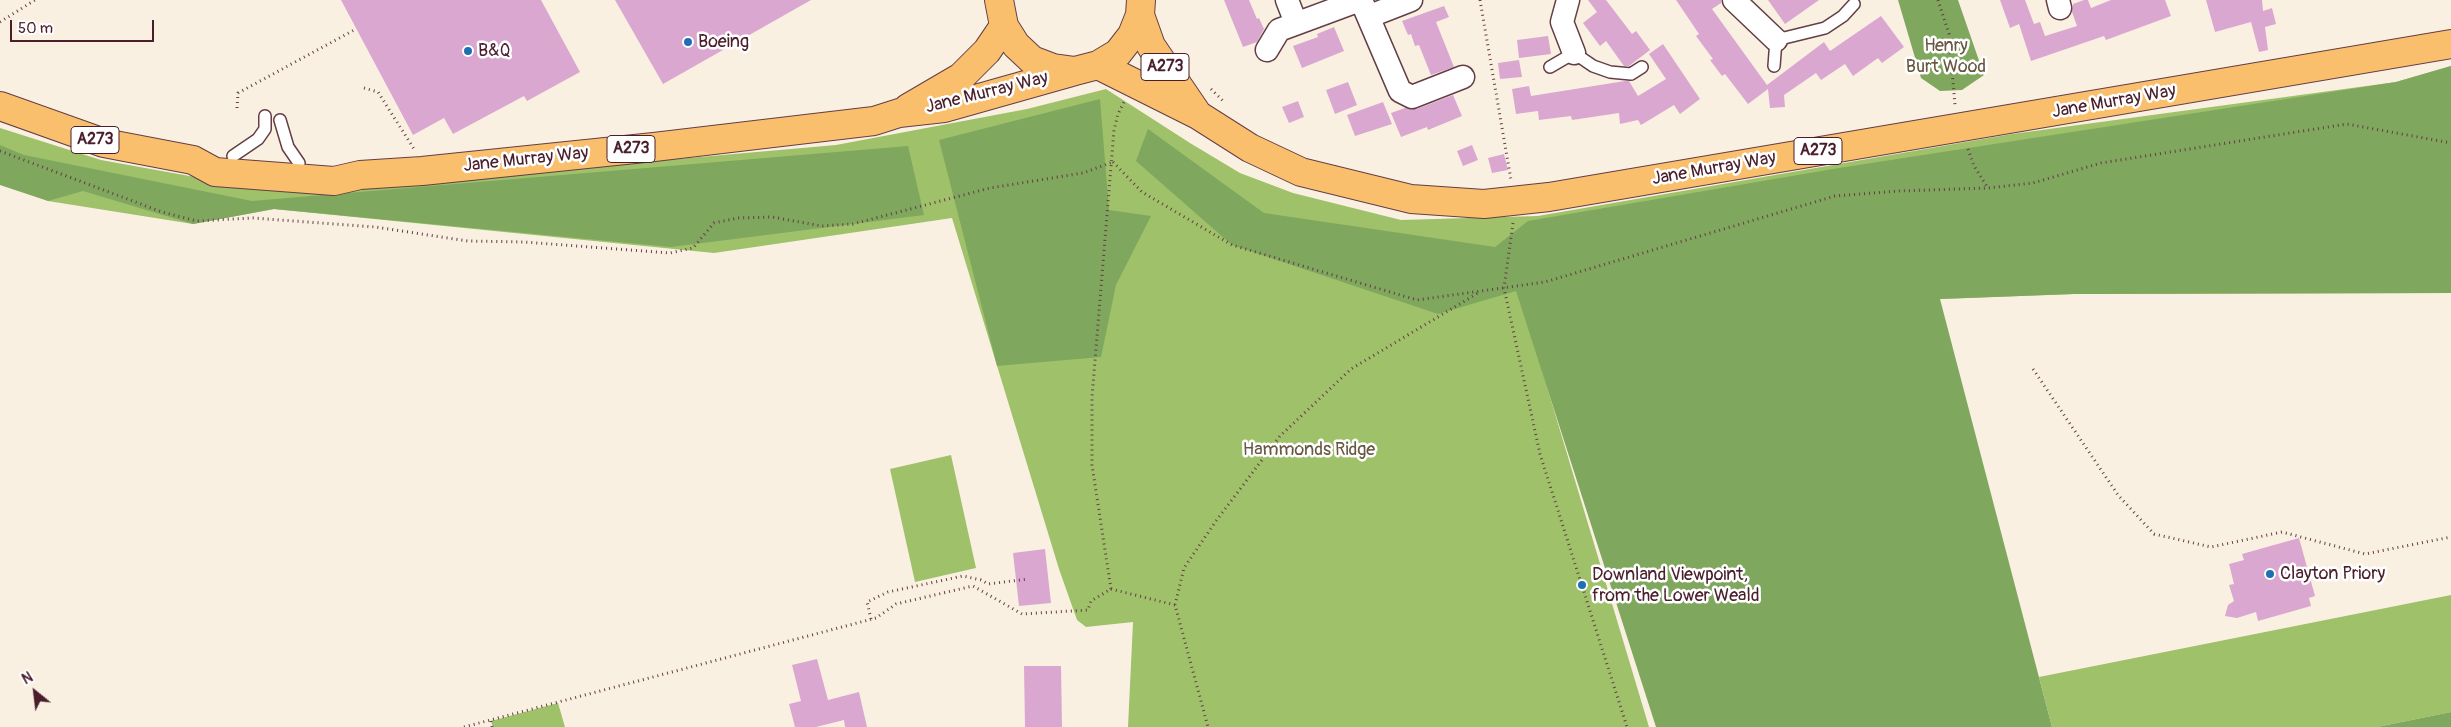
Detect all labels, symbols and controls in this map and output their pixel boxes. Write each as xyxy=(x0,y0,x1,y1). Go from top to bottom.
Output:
scale bar xyxy=(12,10,156,42)
text: 50 m xyxy=(18,19,53,38)
place label: Boeing xyxy=(698,31,749,53)
park label: Henry Burt Wood xyxy=(1906,35,1986,78)
marker: Boeing xyxy=(682,36,694,48)
place label: B&Q xyxy=(478,40,510,62)
marker: B&Q xyxy=(462,45,474,57)
road number: A273 xyxy=(1141,54,1189,80)
street label: Jane Murray Way xyxy=(923,67,1051,119)
street label: Jane Murray Way xyxy=(2050,80,2178,124)
road number: A273 xyxy=(71,126,119,154)
road number: A273 xyxy=(607,136,655,162)
road number: A273 xyxy=(1794,138,1842,164)
street label: Jane Murray Way xyxy=(462,143,590,177)
street label: Jane Murray Way xyxy=(1650,147,1778,191)
park label: Hammonds Ridge xyxy=(1243,439,1375,461)
place label: Clayton Priory xyxy=(2280,563,2385,585)
place label: Downland Viewpoint, from the Lower Weald xyxy=(1592,564,1760,606)
marker: Clayton Priory xyxy=(2264,568,2276,580)
marker: Downland Viewpoint, from the Lower Weald xyxy=(1576,579,1588,591)
north arrow xyxy=(10,667,60,717)
text: N xyxy=(19,669,36,688)

